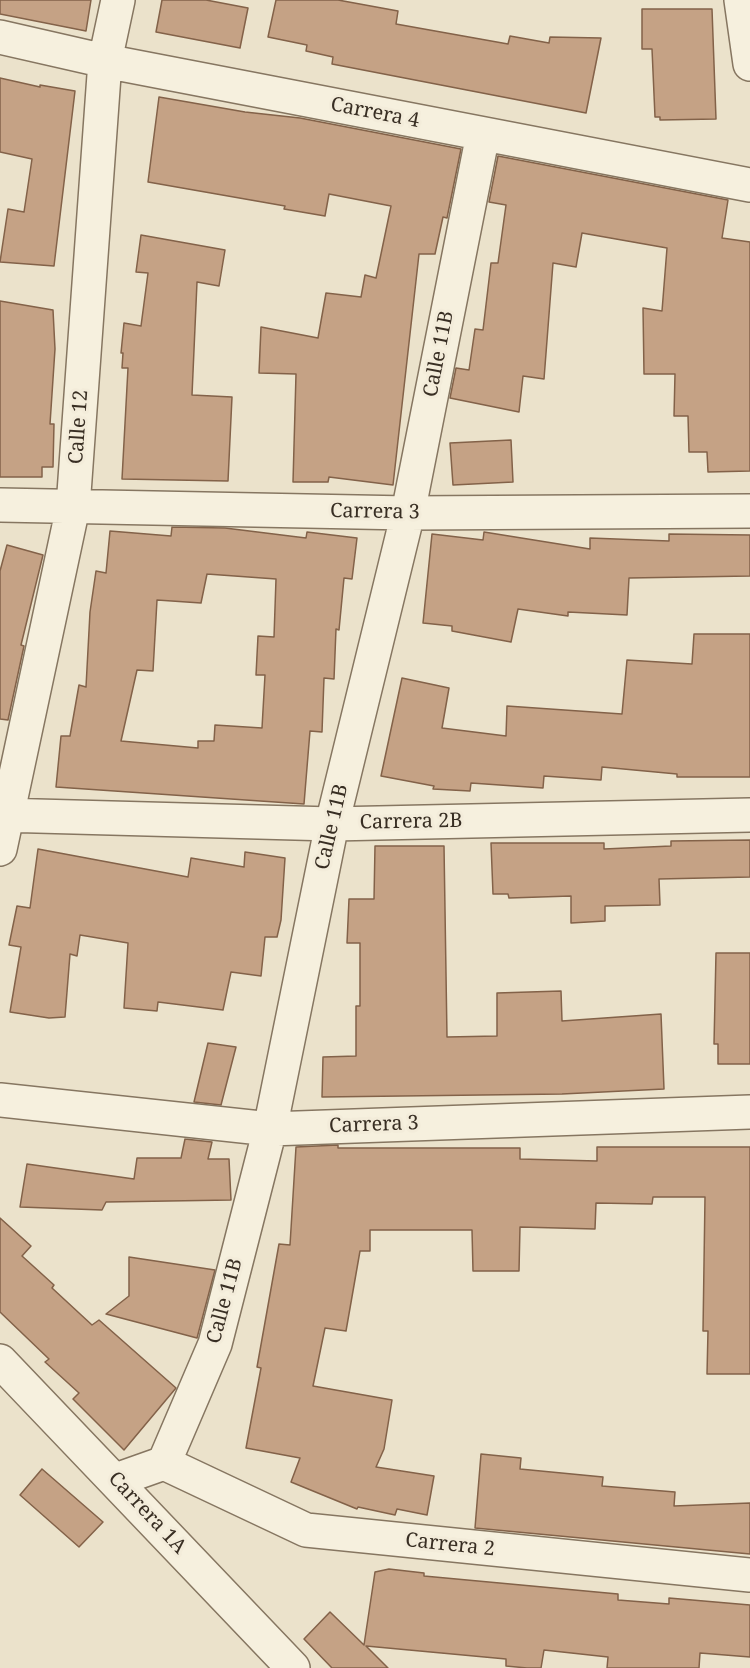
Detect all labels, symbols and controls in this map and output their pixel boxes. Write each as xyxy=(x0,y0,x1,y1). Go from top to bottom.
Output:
street label: Carrera 4 xyxy=(329,93,421,133)
street label: Calle 11B xyxy=(419,309,459,399)
street label: Calle 12 xyxy=(64,389,94,465)
street label: Carrera 3 xyxy=(330,499,420,525)
street label: Calle 11B xyxy=(310,782,354,872)
street label: Carrera 2B xyxy=(359,809,463,835)
street label: Carrera 3 xyxy=(329,1111,419,1139)
street label: Calle 11B xyxy=(202,1256,248,1346)
street label: Carrera 1A xyxy=(103,1467,191,1559)
street label: Carrera 2 xyxy=(404,1528,496,1562)

